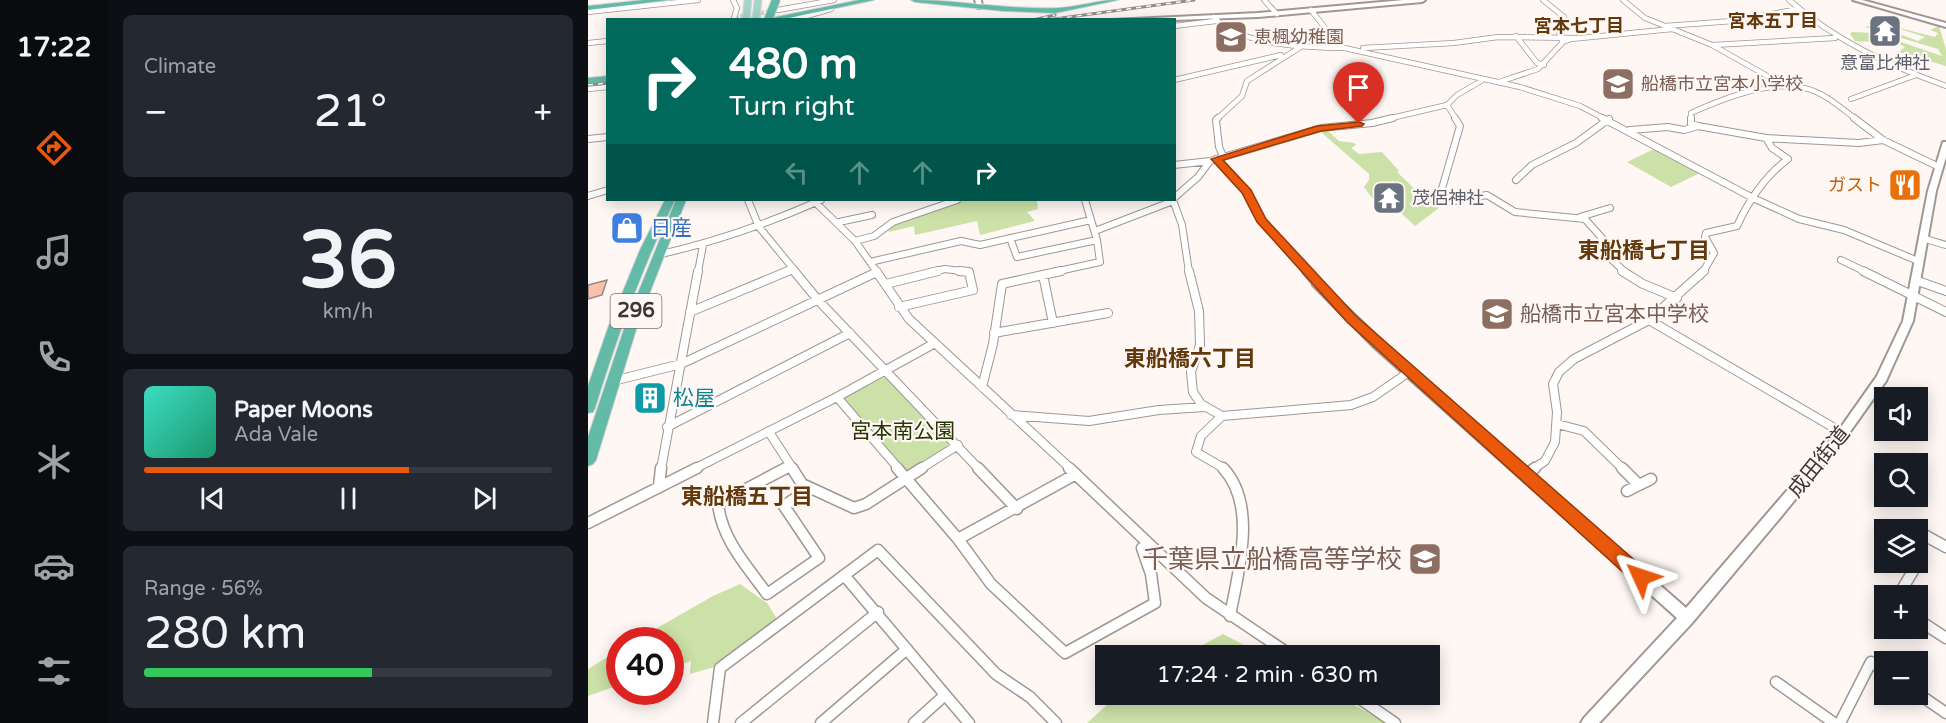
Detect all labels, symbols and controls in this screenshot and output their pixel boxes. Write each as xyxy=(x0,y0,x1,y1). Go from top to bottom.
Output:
district label: 宮本五丁目 xyxy=(1728,10,1818,32)
temple icon: 意富比神社 xyxy=(1867,13,1903,49)
district label: 宮本七丁目 xyxy=(1534,15,1624,37)
school or university icon: 恵楓幼稚園 xyxy=(1213,19,1249,55)
place label: 恵楓幼稚園 xyxy=(1254,26,1344,48)
text: 17:22 xyxy=(17,31,91,64)
text: 480 m xyxy=(729,39,858,90)
icon: right xyxy=(630,42,708,120)
place label: 意富比神社 xyxy=(1840,52,1930,74)
text: Climate xyxy=(144,55,216,79)
pin xyxy=(1333,62,1384,124)
school or university icon: 船橋市立宮本小学校 xyxy=(1600,66,1636,102)
icon: arrive xyxy=(1342,71,1375,104)
place label: 船橋市立宮本小学校 xyxy=(1641,73,1803,95)
text: 21° xyxy=(314,85,387,139)
text: Turn right xyxy=(729,90,855,123)
text: − xyxy=(144,93,168,132)
text: + xyxy=(533,93,552,132)
icon: directions xyxy=(33,127,75,169)
icon: left xyxy=(780,156,813,189)
icon: ahead xyxy=(843,156,876,189)
icon: ahead xyxy=(906,156,939,189)
icon: right xyxy=(969,156,1002,189)
restaurant icon: ガスト xyxy=(1887,167,1923,203)
place label: ガスト xyxy=(1828,174,1882,196)
temple icon: 茂侶神社 xyxy=(1371,180,1407,216)
place label: 茂侶神社 xyxy=(1412,187,1484,209)
shop icon: 日産 xyxy=(609,210,645,246)
text: 36 xyxy=(299,214,397,308)
place label: 日産 xyxy=(650,216,692,241)
icon: music xyxy=(33,231,75,273)
district label: 東船橋七丁目 xyxy=(1578,238,1710,264)
road number: 296 xyxy=(610,294,662,328)
school or university icon: 船橋市立宮本中学校 xyxy=(1479,296,1515,332)
text: km/h xyxy=(323,300,373,324)
place label: 船橋市立宮本中学校 xyxy=(1520,302,1709,327)
icon: phone xyxy=(33,336,75,378)
district label: 東船橋六丁目 xyxy=(1124,346,1256,372)
building icon: 松屋 xyxy=(632,380,668,416)
place label: 松屋 xyxy=(673,386,715,411)
map controls xyxy=(1874,387,1928,705)
button: sound xyxy=(1874,387,1928,441)
text: Paper Moons xyxy=(234,397,373,423)
park label: 宮本南公園 xyxy=(851,419,956,444)
street label: 成田街道 xyxy=(1783,421,1855,503)
text: Ada Vale xyxy=(234,423,318,447)
icon: climate xyxy=(33,441,75,483)
button: search xyxy=(1874,453,1928,507)
icon: previous xyxy=(196,482,229,515)
icon: pause xyxy=(332,482,365,515)
icon: next xyxy=(468,482,501,515)
district label: 東船橋五丁目 xyxy=(681,484,813,510)
button: layers xyxy=(1874,519,1928,573)
school or university icon: 千葉県立船橋高等学校 xyxy=(1407,541,1443,577)
place label: 千葉県立船橋高等学校 xyxy=(1142,544,1402,575)
icon: car xyxy=(33,545,75,587)
position arrow xyxy=(1609,545,1673,609)
text: Range · 56% xyxy=(144,577,263,601)
button: + xyxy=(1874,585,1928,639)
text: 280 km xyxy=(144,607,306,661)
speed limit sign: 40 xyxy=(606,627,684,705)
icon: filters xyxy=(33,650,75,692)
button: − xyxy=(1874,651,1928,705)
text: 17:24 · 2 min · 630 m xyxy=(1157,662,1378,688)

